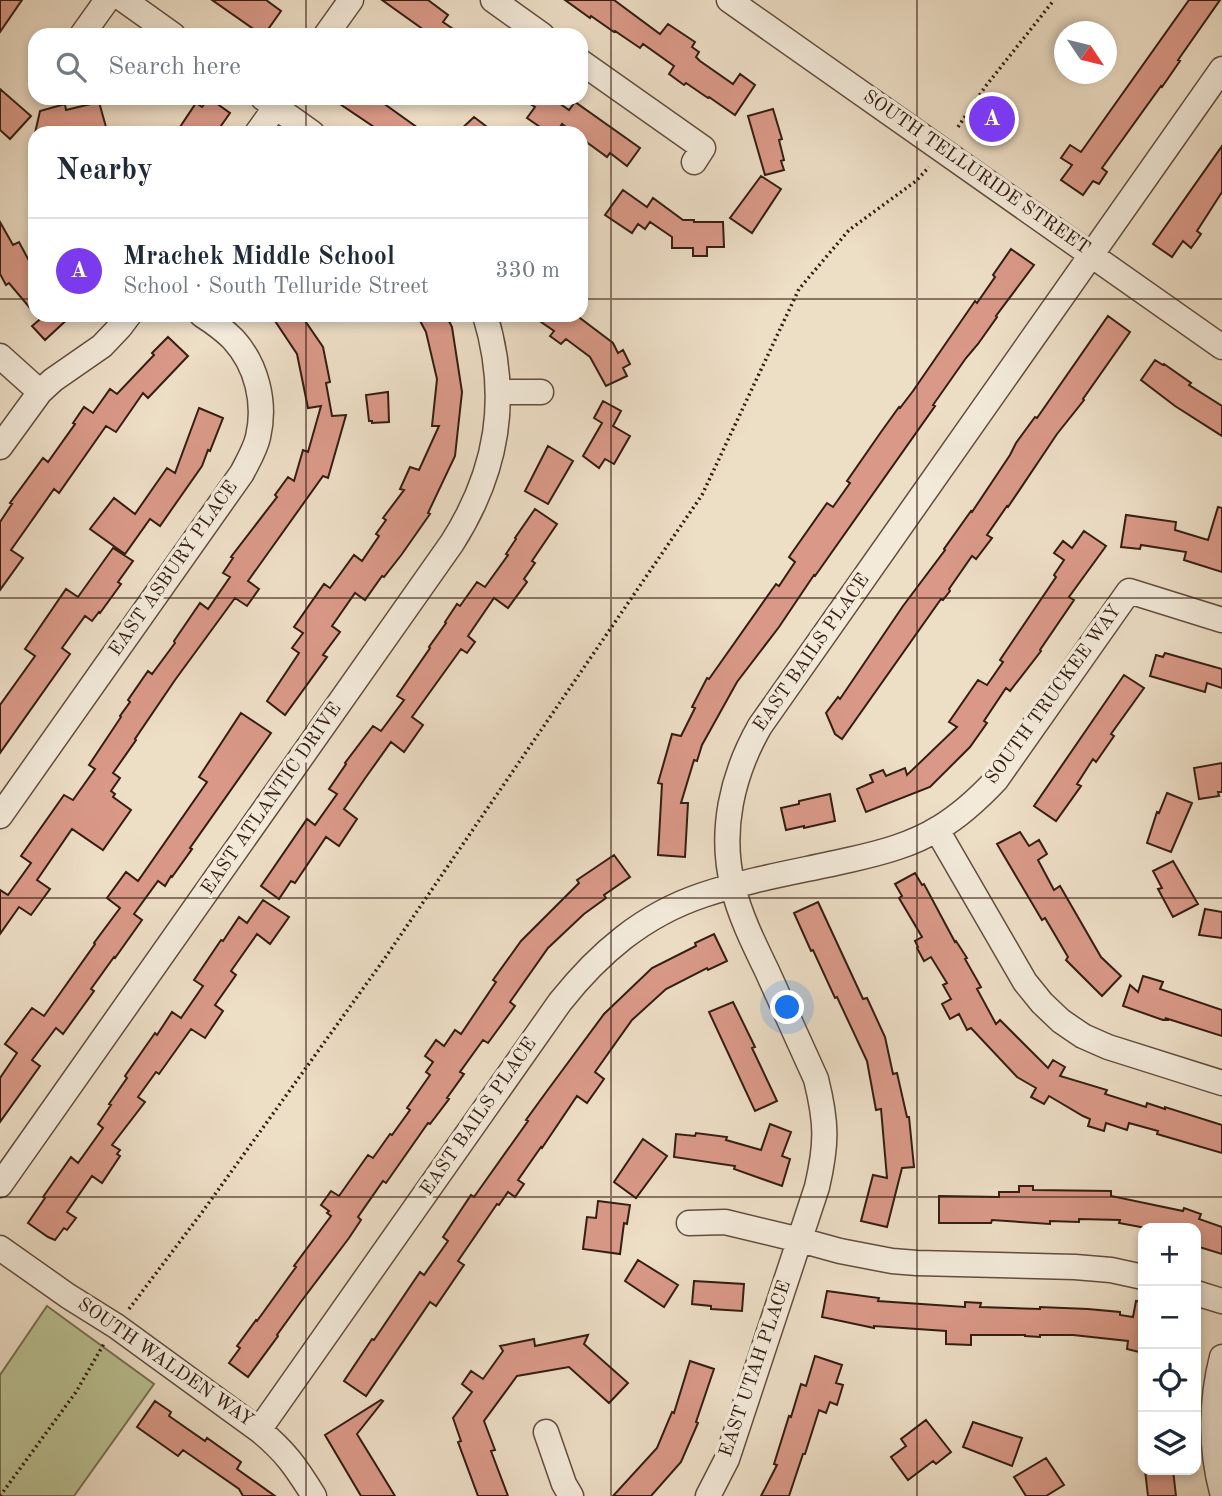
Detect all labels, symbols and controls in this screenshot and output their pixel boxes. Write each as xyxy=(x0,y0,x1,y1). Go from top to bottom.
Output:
north arrow xyxy=(1054,21,1117,84)
search box xyxy=(28,28,588,105)
icon: search xyxy=(52,48,90,86)
text: Search here xyxy=(108,54,241,80)
street label: SOUTH TELLURIDE STREET xyxy=(859,87,1093,259)
pin: A xyxy=(969,93,1015,145)
text: Nearby xyxy=(56,156,153,186)
text: Mrachek Middle School xyxy=(123,244,395,270)
text: A xyxy=(70,259,88,282)
text: 330 m xyxy=(495,259,560,282)
text: School · South Telluride Street xyxy=(123,275,429,298)
street label: EAST ASBURY PLACE xyxy=(106,478,242,660)
street label: EAST BAILS PLACE xyxy=(750,571,874,735)
street label: SOUTH TRUCKEE WAY xyxy=(983,602,1125,788)
street label: EAST ATLANTIC DRIVE xyxy=(198,700,346,898)
your location xyxy=(770,990,804,1024)
street label: EAST BAILS PLACE xyxy=(417,1035,541,1199)
map controls xyxy=(1138,1223,1201,1475)
button: + xyxy=(1138,1223,1201,1286)
street label: EAST UTAH PLACE xyxy=(717,1278,795,1460)
button: − xyxy=(1138,1286,1201,1349)
street label: SOUTH WALDEN WAY xyxy=(74,1295,256,1431)
button: locate xyxy=(1138,1349,1201,1412)
button: layers xyxy=(1138,1412,1201,1475)

